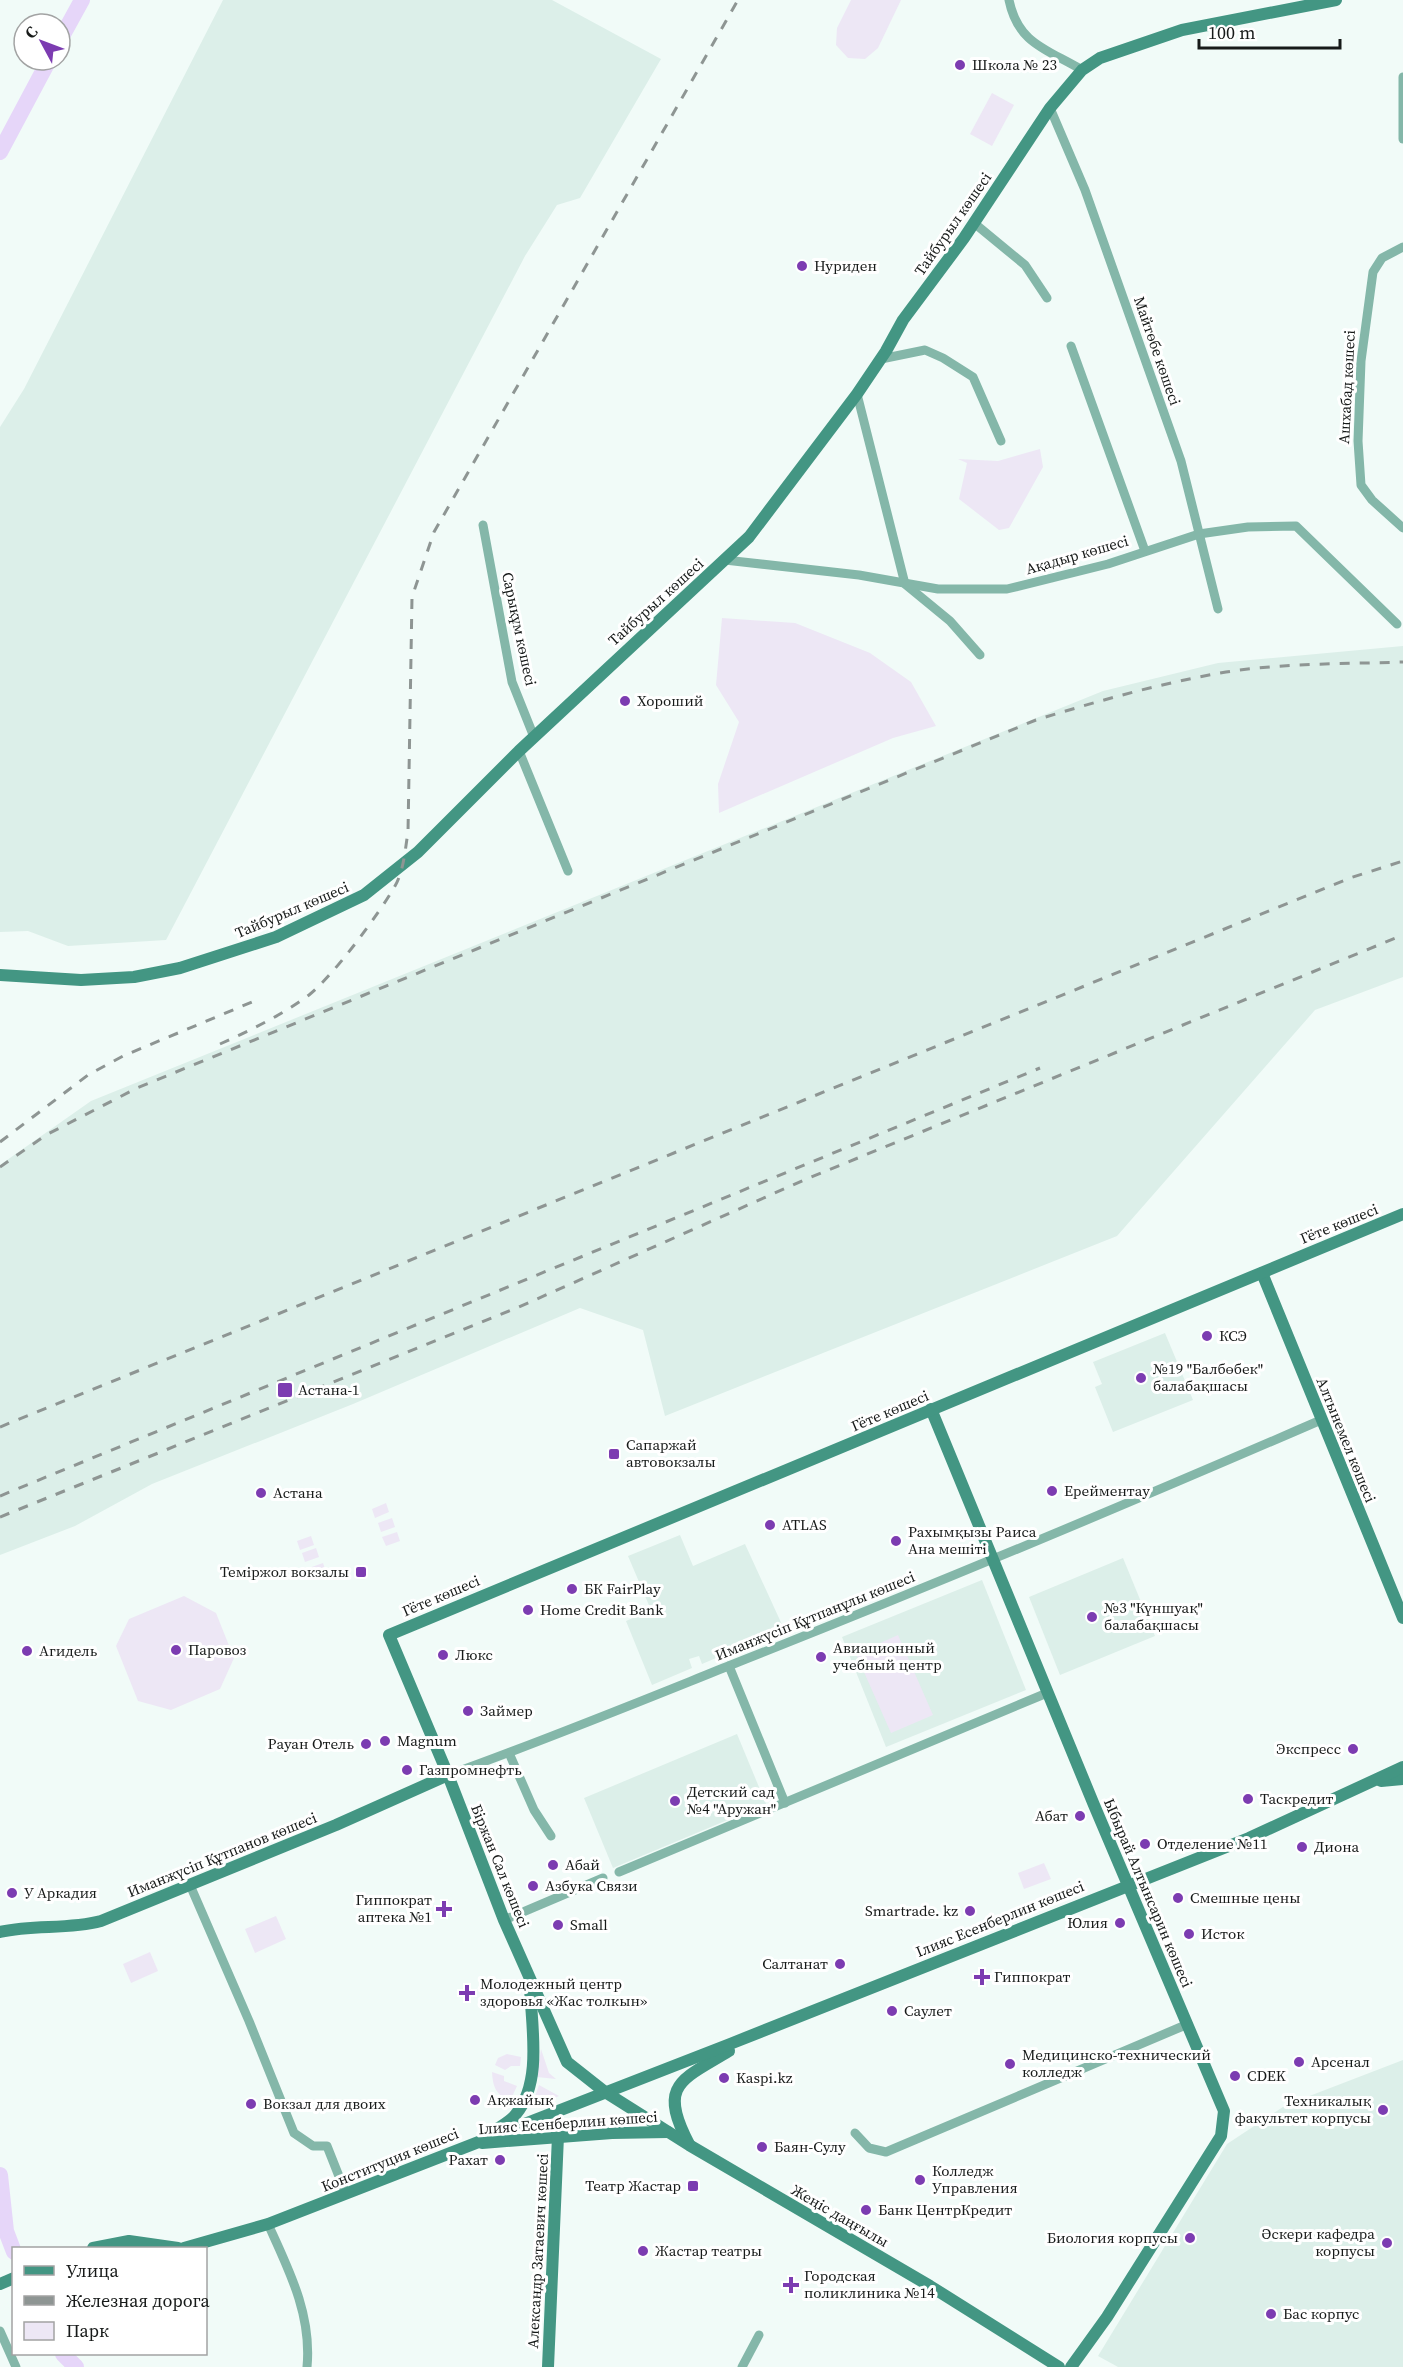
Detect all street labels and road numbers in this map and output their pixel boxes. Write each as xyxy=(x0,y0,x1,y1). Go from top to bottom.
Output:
street label: Тайбурыл көшесі xyxy=(909,168,996,280)
street label: Майтөбе көшесі xyxy=(1129,293,1186,408)
street label: Ашхабад көшесі xyxy=(1333,329,1360,445)
street label: Ақадыр көшесі xyxy=(1023,530,1131,579)
street label: Тайбурыл көшесі xyxy=(603,553,708,650)
street label: Сарықұм көшесі xyxy=(497,570,542,688)
street label: Тайбурыл көшесі xyxy=(232,876,352,943)
street label: Гёте көшесі xyxy=(1297,1198,1381,1249)
street label: Алтынемел көшесі xyxy=(1312,1374,1381,1506)
street label: Гёте көшесі xyxy=(848,1385,932,1436)
street label: Иманжүсіп Құтпанұлы көшесі xyxy=(712,1566,918,1665)
street label: Гёте көшесі xyxy=(399,1570,483,1621)
street label: Ыбырай Алтынсарин көшесі xyxy=(1099,1795,1198,1991)
street label: Біржан Сал көшесі xyxy=(466,1801,535,1931)
street label: Иманжүсіп Құтпанов көшесі xyxy=(124,1807,320,1902)
street label: Ілияс Есенберлин көшесі xyxy=(913,1875,1087,1962)
street label: Ілияс Есенберлин көшесі xyxy=(478,2106,658,2139)
street label: Конституция көшесі xyxy=(318,2122,462,2197)
street label: Александр Затаевич көшесі xyxy=(522,2153,553,2349)
street label: Жеңіс даңғылы xyxy=(788,2179,893,2252)

